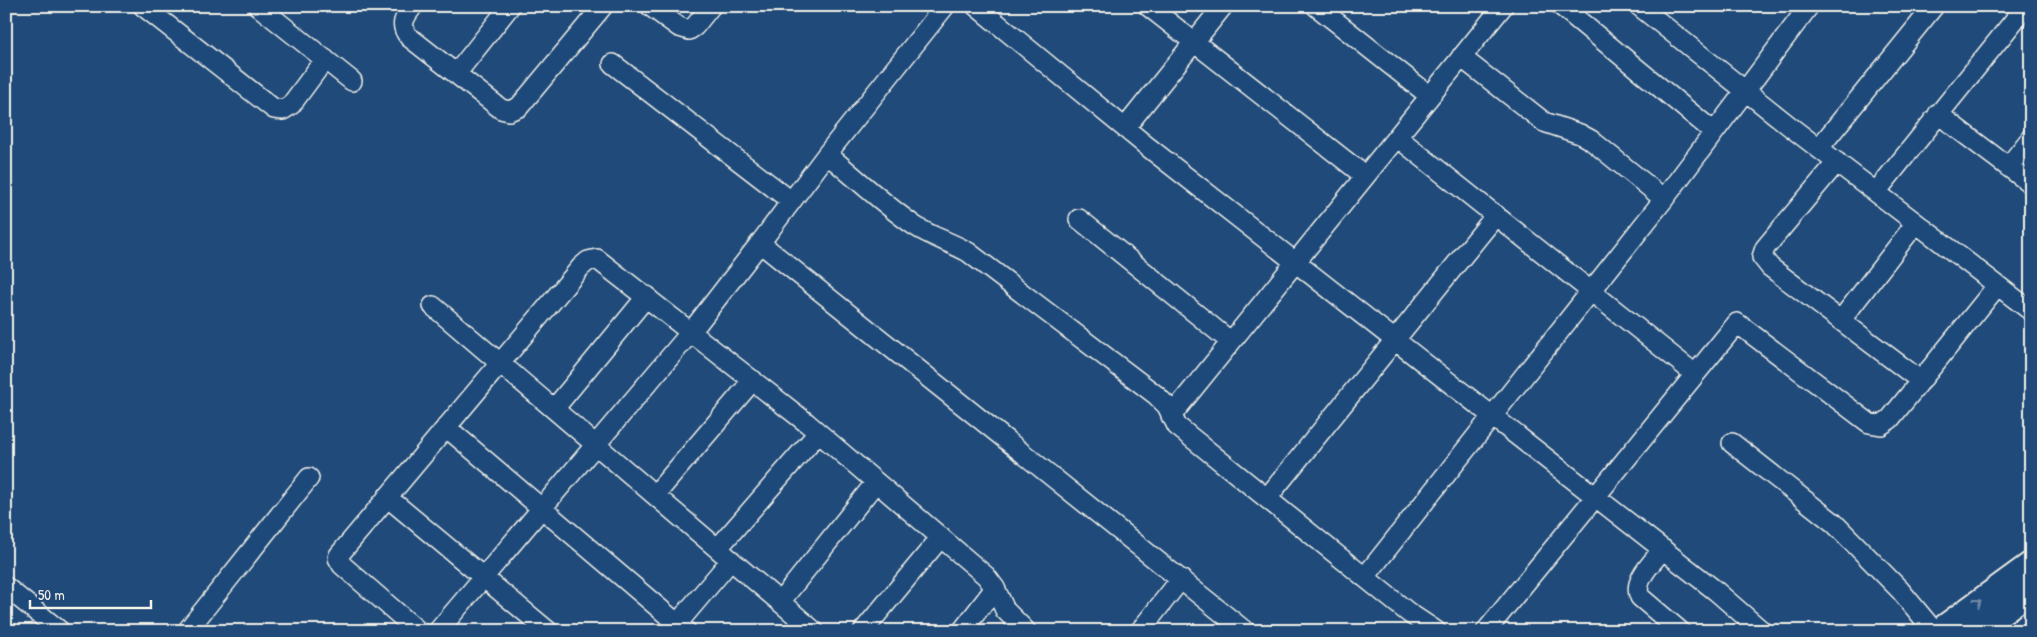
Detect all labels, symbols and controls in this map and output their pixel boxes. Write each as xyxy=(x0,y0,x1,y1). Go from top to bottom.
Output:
scale bar xyxy=(30,577,151,609)
text: 50 m xyxy=(38,584,65,605)
one-way arrow xyxy=(1972,599,1982,608)

